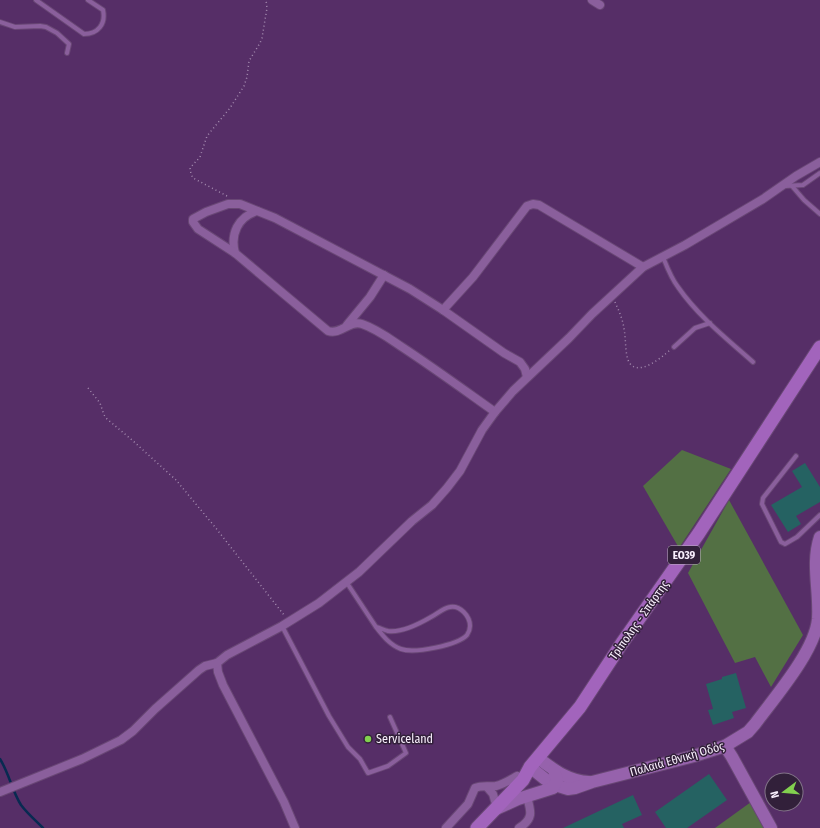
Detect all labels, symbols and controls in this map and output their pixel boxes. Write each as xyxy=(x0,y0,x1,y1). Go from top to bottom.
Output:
road number: ΕΟ39 xyxy=(668,546,700,564)
street label: Τρίπολης - Σπάρτης xyxy=(606,578,672,662)
place label: Serviceland xyxy=(376,732,433,746)
marker: Serviceland xyxy=(363,734,373,744)
street label: Παλαιά Εθνική Οδός xyxy=(628,739,726,779)
north arrow xyxy=(764,772,804,812)
text: N xyxy=(768,790,782,800)

